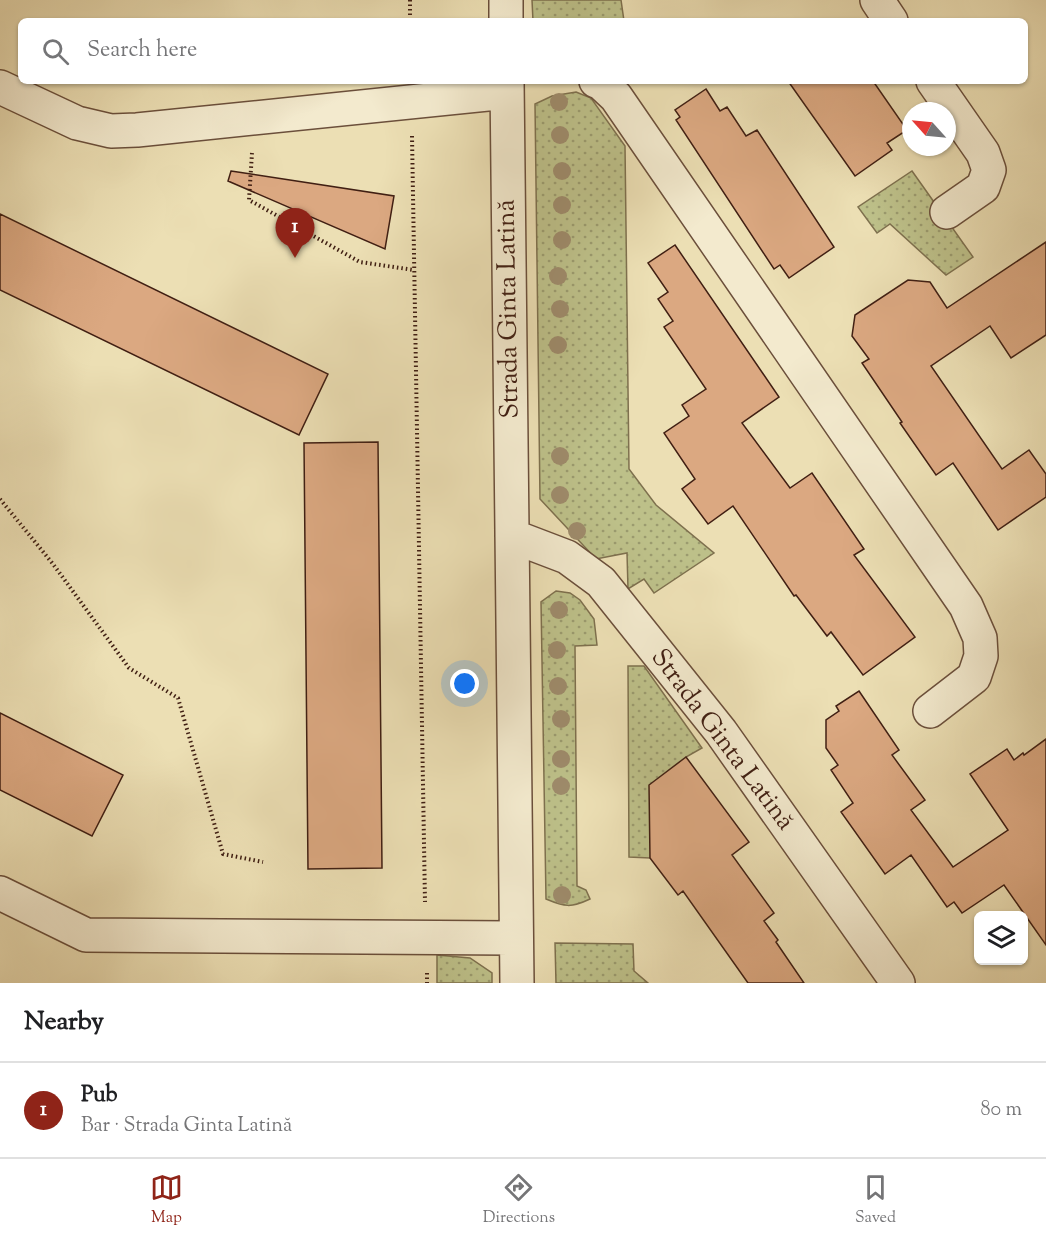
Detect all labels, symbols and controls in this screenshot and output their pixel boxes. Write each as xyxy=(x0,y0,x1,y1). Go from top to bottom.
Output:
search box xyxy=(18,18,1028,84)
icon: search xyxy=(39,35,72,68)
text: Search here xyxy=(87,35,197,67)
north arrow xyxy=(902,102,956,156)
street label: Strada Ginta Latină xyxy=(489,199,529,419)
pin: 1 xyxy=(276,208,314,258)
street label: Strada Ginta Latină xyxy=(641,641,803,839)
your location xyxy=(450,669,479,698)
map controls xyxy=(974,911,1028,965)
button: layers xyxy=(974,911,1028,965)
text: Nearby xyxy=(24,1004,104,1041)
text: Pub xyxy=(81,1080,118,1112)
text: 1 xyxy=(40,1096,47,1125)
text: 80 m xyxy=(981,1096,1022,1125)
text: Bar · Strada Ginta Latină xyxy=(81,1112,292,1141)
tab: Map xyxy=(150,1171,183,1230)
tab: Directions xyxy=(483,1171,555,1230)
tab: Saved xyxy=(855,1171,896,1230)

